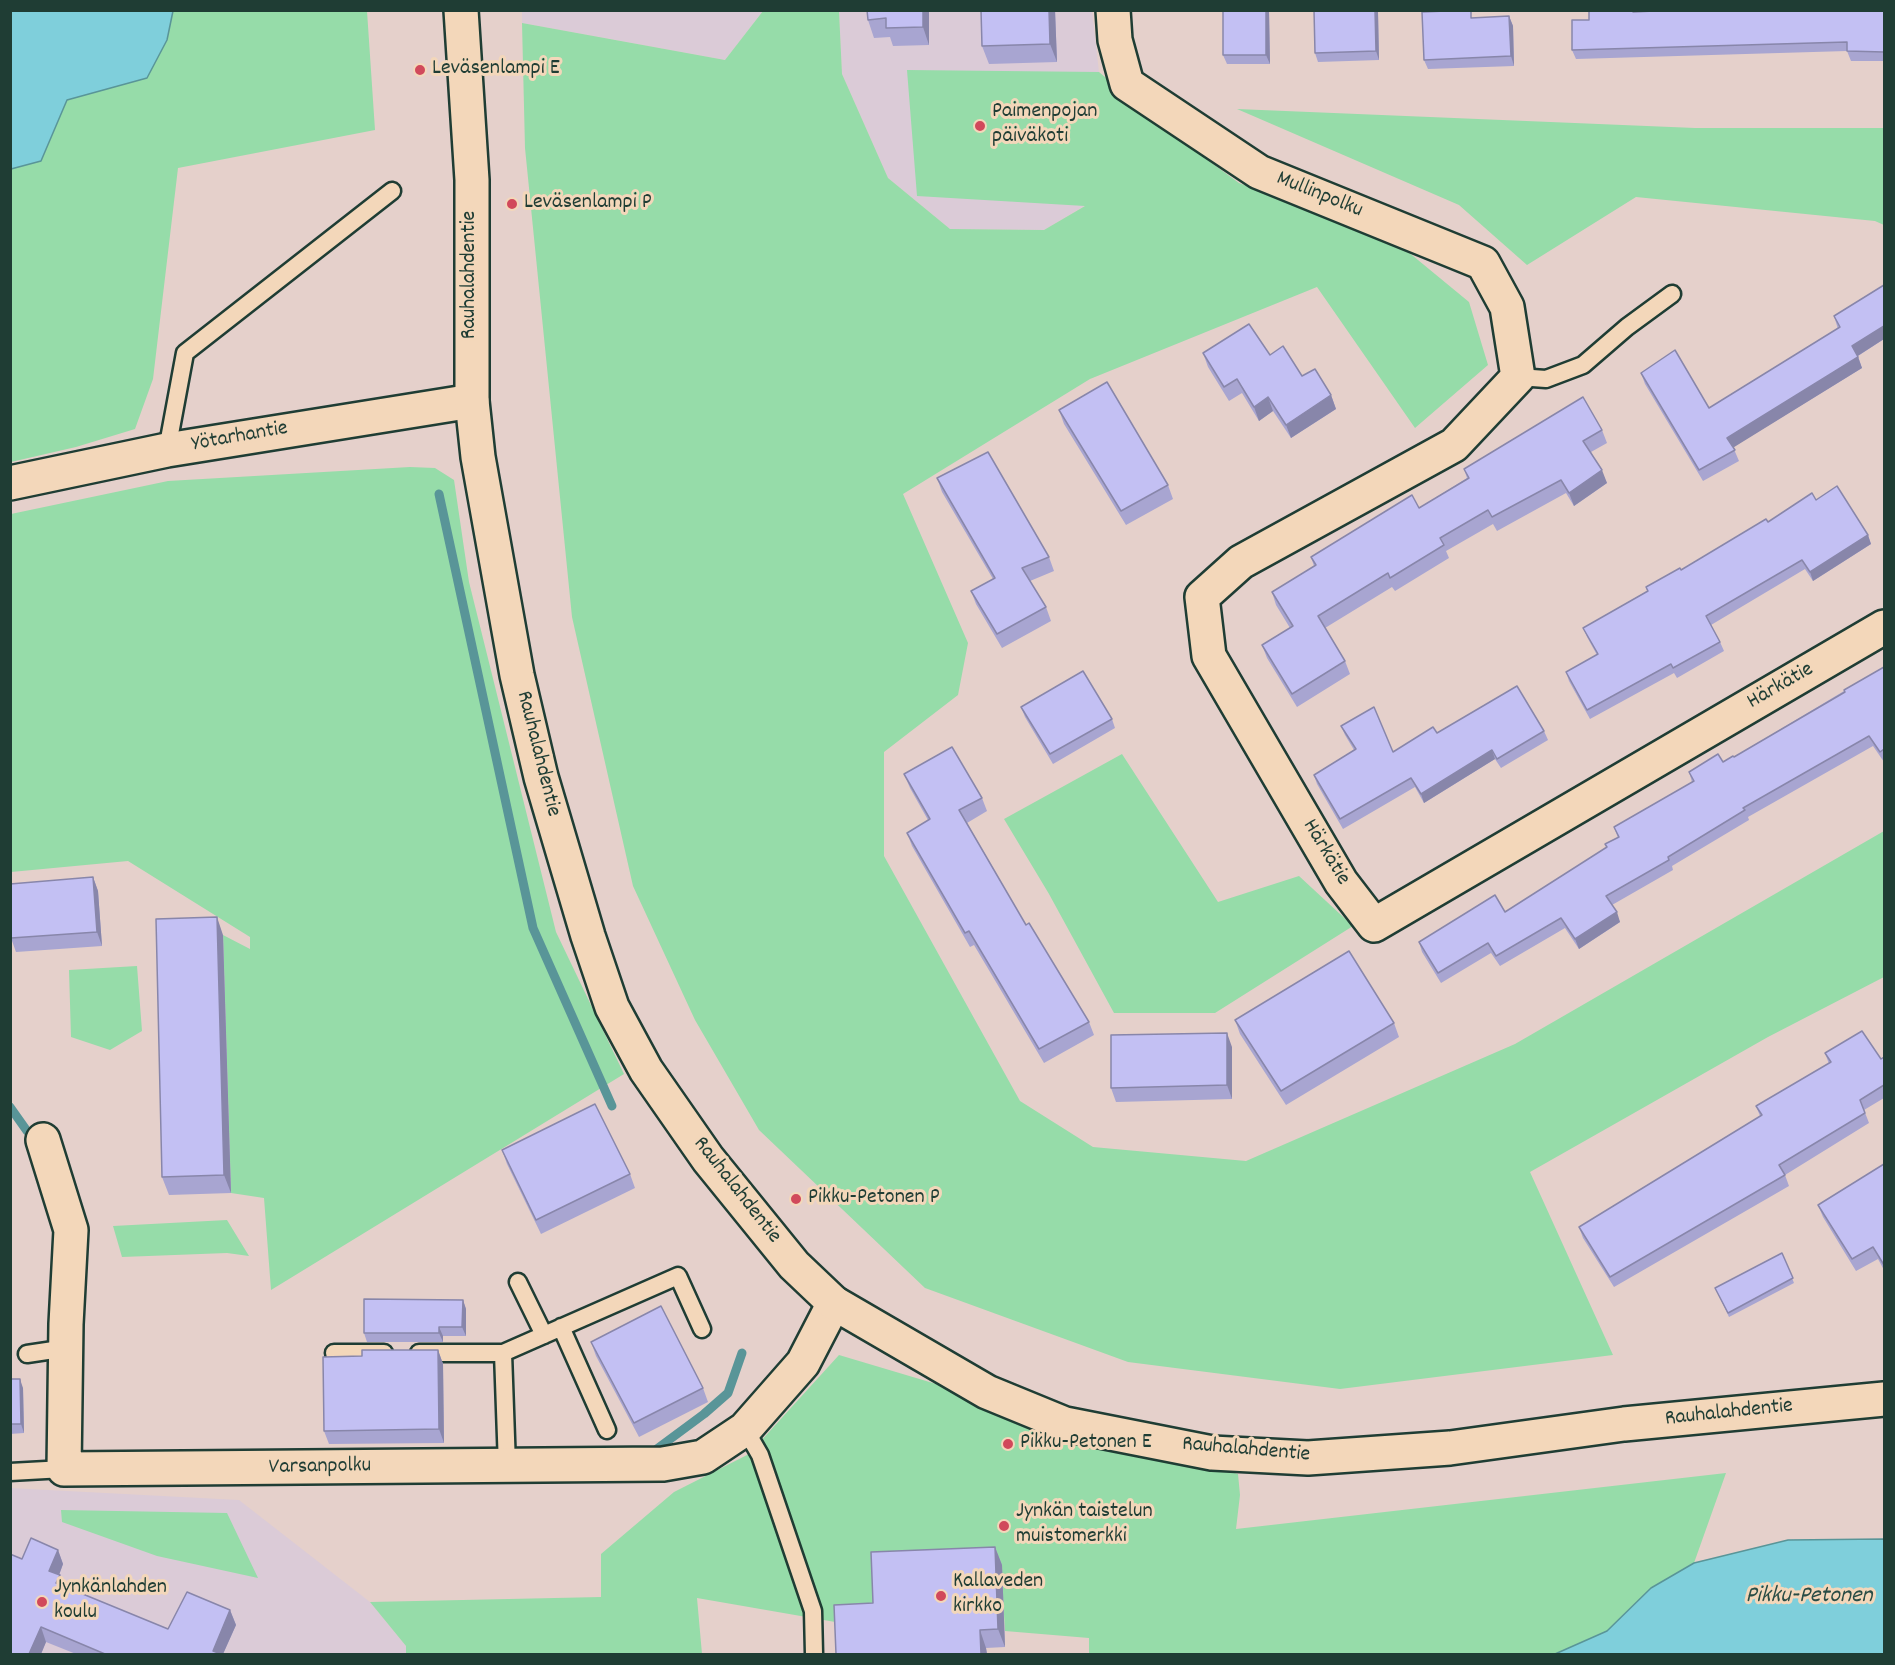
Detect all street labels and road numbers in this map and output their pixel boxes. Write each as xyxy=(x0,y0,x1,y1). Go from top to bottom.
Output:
street label: Mullinpolku xyxy=(1272,167,1366,225)
street label: Rauhalahdentie xyxy=(458,211,484,339)
street label: Yötarhantie xyxy=(190,417,290,459)
street label: Härkätie xyxy=(1743,658,1819,716)
street label: Rauhalahdentie xyxy=(509,688,565,820)
street label: Härkätie xyxy=(1295,815,1355,891)
street label: Rauhalahdentie xyxy=(686,1132,786,1250)
street label: Rauhalahdentie xyxy=(1664,1394,1794,1434)
street label: Rauhalahdentie xyxy=(1181,1432,1311,1470)
street label: Varsanpolku xyxy=(269,1454,371,1482)

